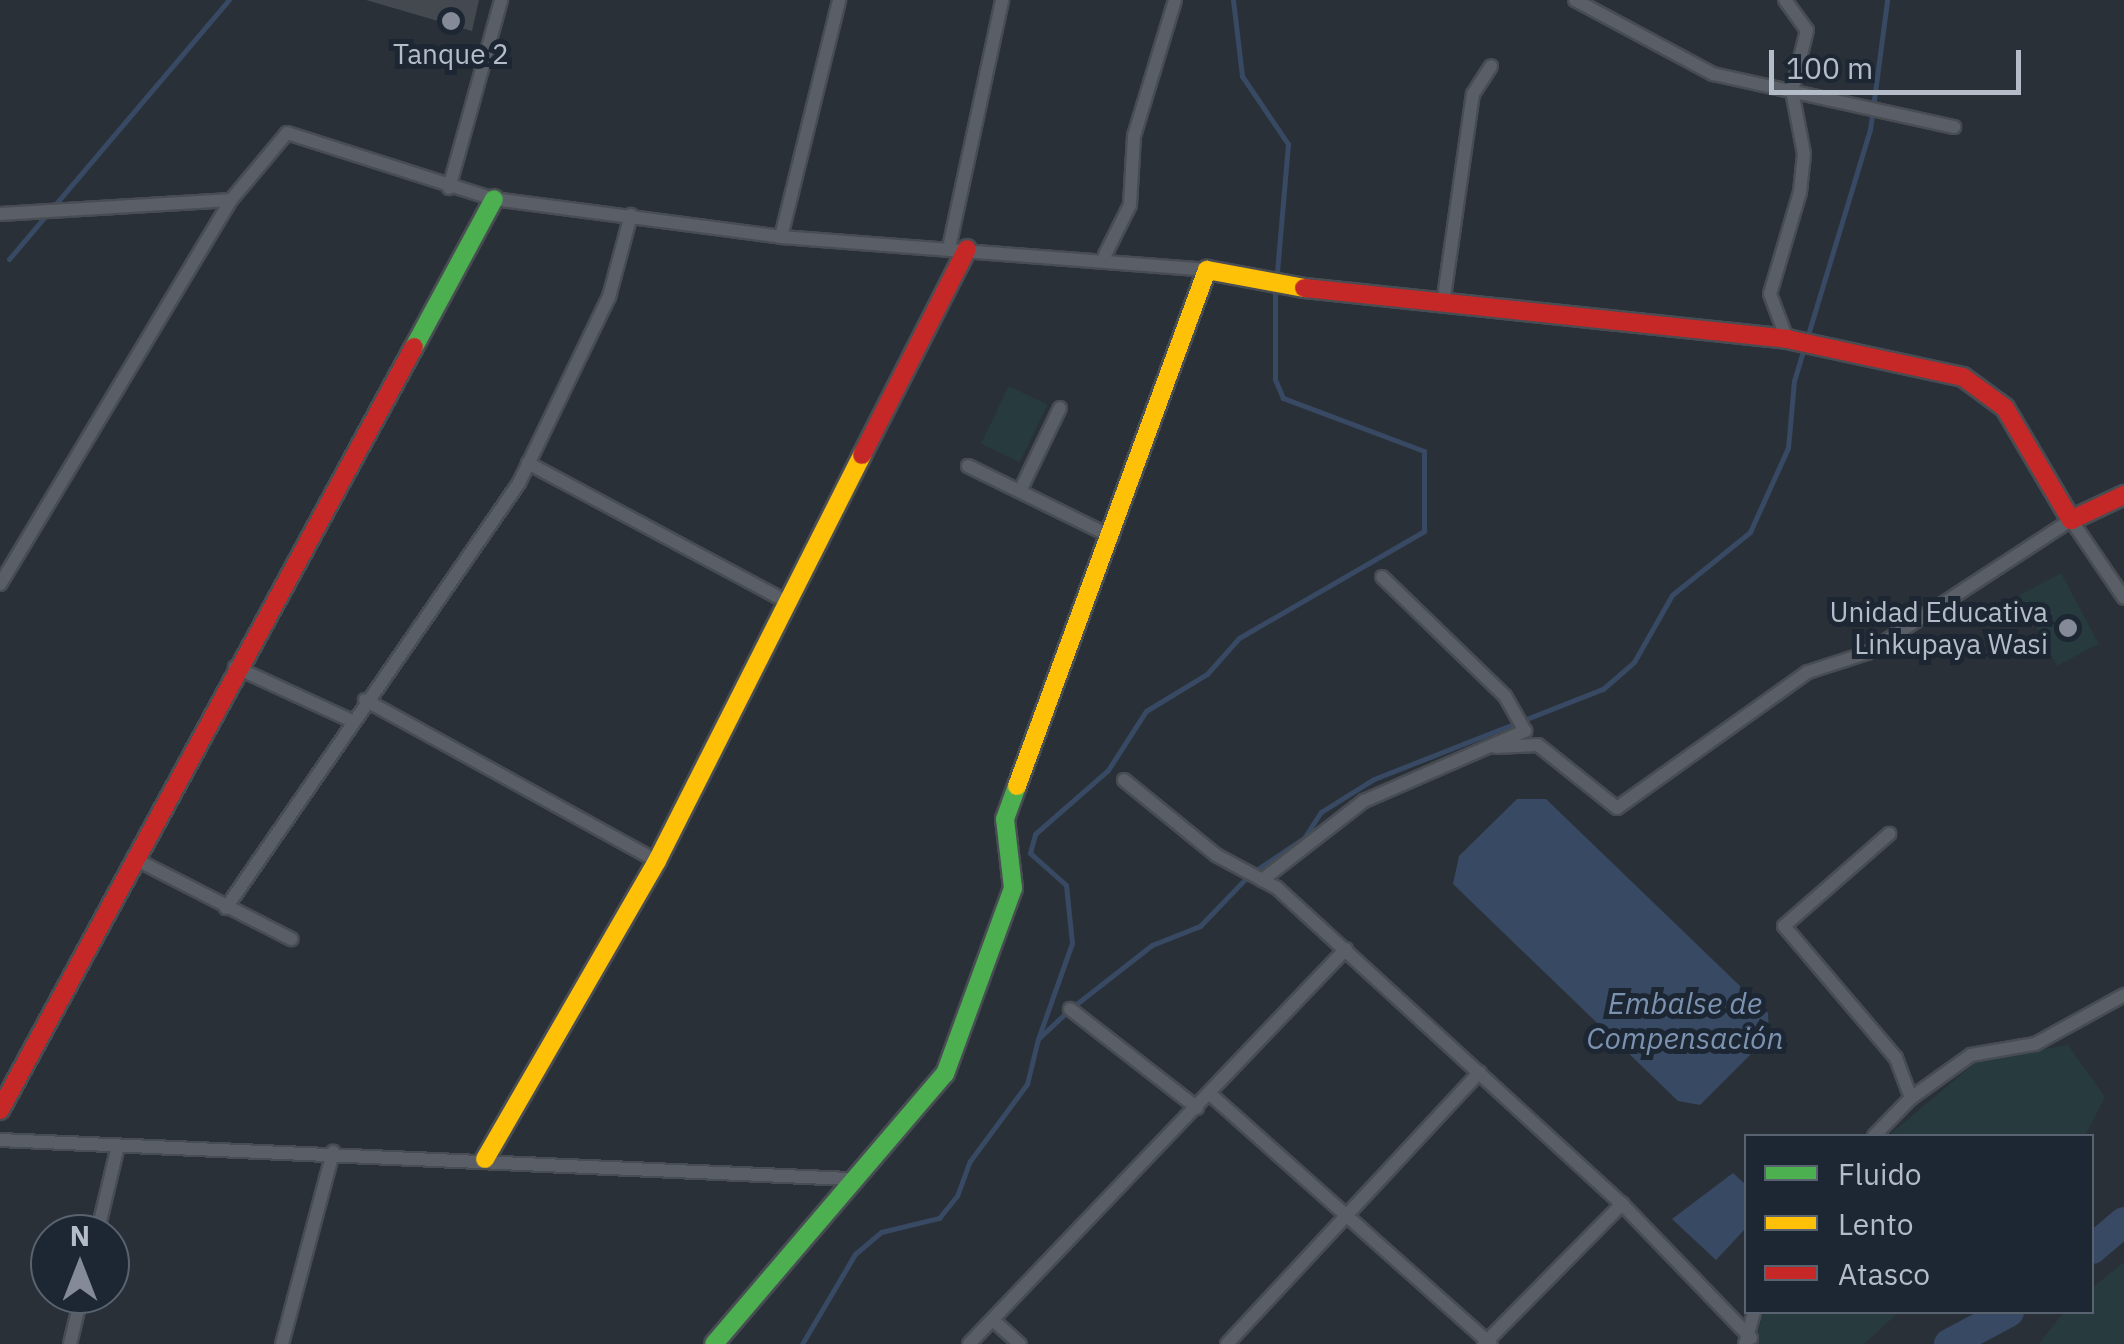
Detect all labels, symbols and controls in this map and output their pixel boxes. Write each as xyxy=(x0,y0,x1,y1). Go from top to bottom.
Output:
marker: Tanque 2 xyxy=(440,10,462,32)
scale bar xyxy=(1774,30,2026,92)
place label: Tanque 2 xyxy=(393,37,509,71)
text: 100 m xyxy=(1786,48,1873,87)
place label: Unidad Educativa Linkupaya Wasi xyxy=(1830,595,2048,661)
marker: Unidad Educativa Linkupaya Wasi xyxy=(2057,617,2079,639)
water label: Embalse de Compensación xyxy=(1586,985,1784,1056)
legend xyxy=(1744,1134,2094,1314)
text: Fluido xyxy=(1838,1154,1922,1193)
text: Lento xyxy=(1838,1204,1913,1243)
north arrow xyxy=(30,1214,130,1314)
text: N xyxy=(70,1217,90,1254)
text: Atasco xyxy=(1838,1254,1930,1293)

